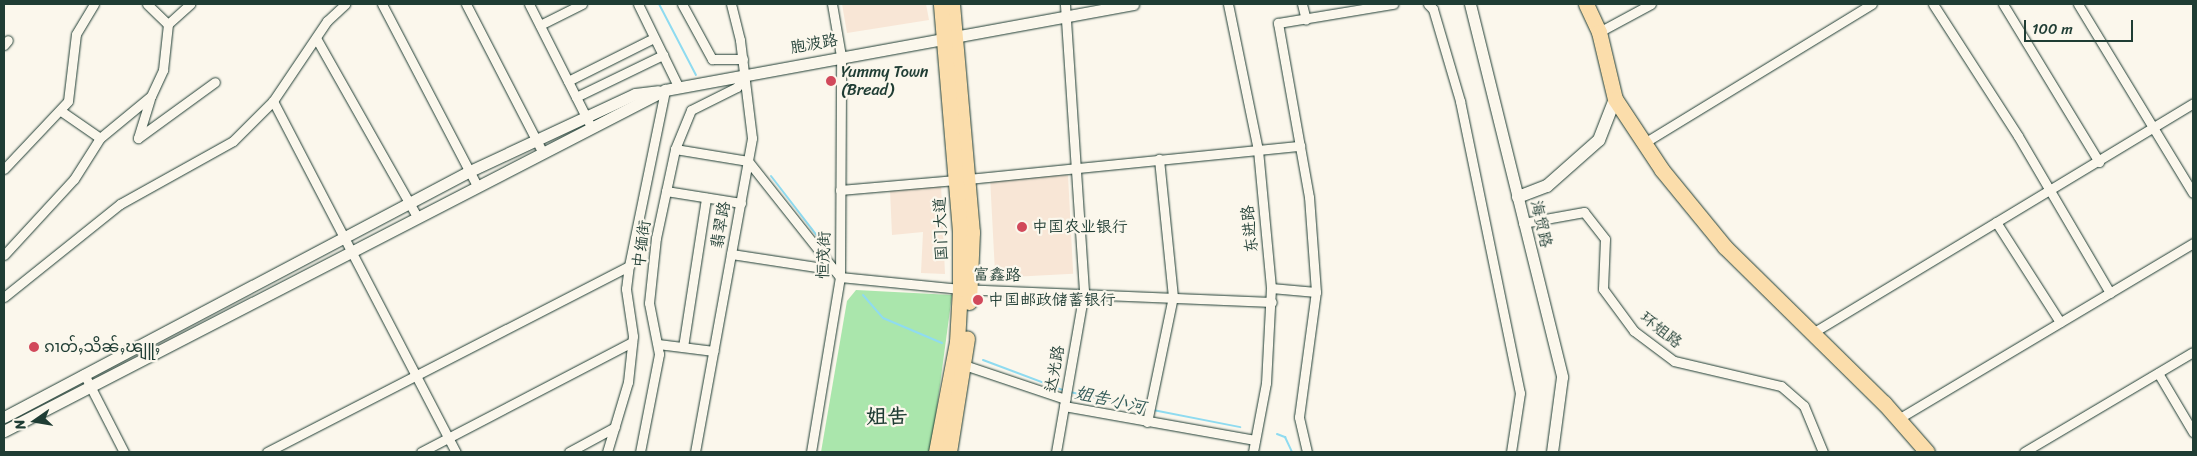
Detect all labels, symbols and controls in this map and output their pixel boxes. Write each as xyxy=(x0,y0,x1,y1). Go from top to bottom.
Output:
scale bar xyxy=(2027,10,2136,42)
text: 100 m xyxy=(2032,16,2073,42)
street label: 胞波路 xyxy=(789,30,839,58)
place label: Yummy Town (Bread) xyxy=(841,62,929,100)
marker: Yummy Town (Bread) xyxy=(825,75,837,87)
street label: 国门大道 xyxy=(930,197,952,261)
street label: 海贸路 xyxy=(1526,198,1556,250)
street label: 翡翠路 xyxy=(707,200,735,250)
street label: 东进路 xyxy=(1238,204,1262,254)
place label: 中国农业银行 xyxy=(1032,217,1128,237)
street label: 中缅街 xyxy=(629,219,655,269)
marker: 中国农业银行 xyxy=(1016,221,1028,233)
street label: 恒茂街 xyxy=(814,231,834,279)
street label: 富鑫路 xyxy=(973,265,1021,285)
place label: 中国邮政储蓄银行 xyxy=(988,290,1116,310)
marker: 中国邮政储蓄银行 xyxy=(972,294,984,306)
street label: 环姐路 xyxy=(1636,308,1686,352)
place label: ၵၢတ်ႇသိၼ်ႇၽျူႇ xyxy=(44,337,160,357)
marker: ၵၢတ်ႇသိၼ်ႇၽျူႇ xyxy=(28,341,40,353)
street label: 达光路 xyxy=(1041,344,1069,394)
water label: 姐告小河 xyxy=(1072,381,1148,419)
north arrow xyxy=(10,396,60,446)
district label: 姐告 xyxy=(866,403,908,429)
text: N xyxy=(7,417,33,432)

